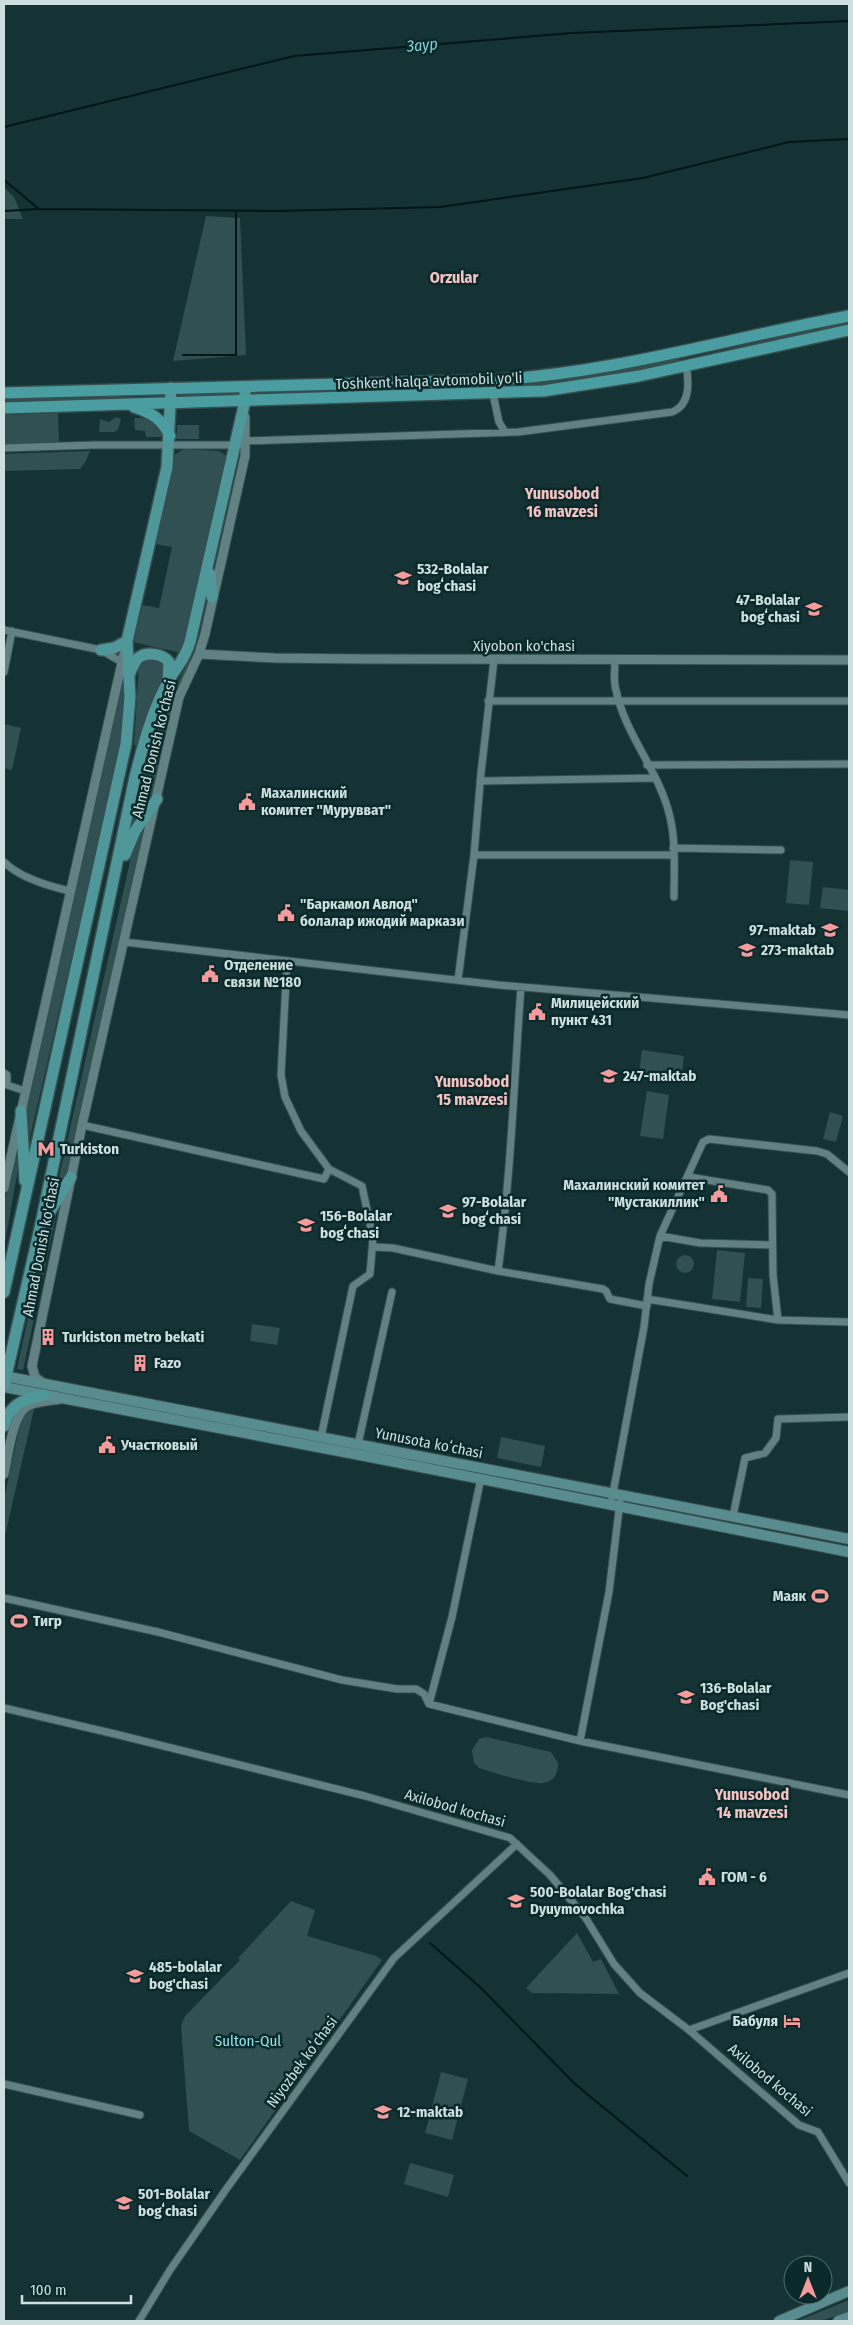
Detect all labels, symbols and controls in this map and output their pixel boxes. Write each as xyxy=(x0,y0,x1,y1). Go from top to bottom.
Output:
water label: Заур xyxy=(405,34,438,56)
district label: Orzular xyxy=(430,268,479,287)
street label: Toshkent halqa avtomobil yo'li xyxy=(335,369,523,393)
district label: Yunusobod 16 mavzesi xyxy=(524,484,599,521)
place label: 532-Bolalar bogʻchasi xyxy=(417,560,489,595)
school or university icon: 532-Bolalar bogʻchasi xyxy=(393,568,413,588)
place label: 47-Bolalar bogʻchasi xyxy=(736,591,800,626)
school or university icon: 47-Bolalar bogʻchasi xyxy=(804,599,824,619)
street label: Xiyobon ko'chasi xyxy=(473,637,575,655)
street label: Ahmad Donish ko'chasi xyxy=(128,678,180,820)
place label: Махалинский комитет "Мурувват" xyxy=(261,784,391,819)
public building icon: Махалинский комитет "Мурувват" xyxy=(237,792,257,812)
place label: "Баркамол Авлод" болалар ижодий маркази xyxy=(300,895,464,930)
public building icon: "Баркамол Авлод" болалар ижодий маркази xyxy=(276,903,296,923)
school or university icon: 97-maktab xyxy=(820,920,840,940)
place label: 97-maktab xyxy=(749,921,816,939)
school or university icon: 273-maktab xyxy=(737,940,757,960)
place label: 273-maktab xyxy=(760,941,834,959)
place label: Отделение связи №180 xyxy=(224,956,301,991)
public building icon: Отделение связи №180 xyxy=(200,964,220,984)
place label: Милицейский пункт 431 xyxy=(551,994,639,1029)
public building icon: Милицейский пункт 431 xyxy=(527,1002,547,1022)
school or university icon: 247-maktab xyxy=(599,1066,619,1086)
place label: 247-maktab xyxy=(622,1067,696,1085)
district label: Yunusobod 15 mavzesi xyxy=(434,1072,509,1109)
metro station icon: Turkiston xyxy=(36,1139,56,1159)
place label: Turkiston xyxy=(60,1140,119,1158)
street label: Ahmad Donish ko'chasi xyxy=(19,1176,63,1318)
place label: Махалинский комитет "Мустакиллик" xyxy=(563,1176,706,1211)
public building icon: Махалинский комитет "Мустакиллик" xyxy=(709,1184,729,1204)
place label: 97-Bolalar bogʻchasi xyxy=(462,1193,527,1228)
school or university icon: 97-Bolalar bogʻchasi xyxy=(438,1201,458,1221)
place label: 156-Bolalar bogʻchasi xyxy=(320,1207,392,1242)
school or university icon: 156-Bolalar bogʻchasi xyxy=(296,1215,316,1235)
building icon: Turkiston metro bekati xyxy=(38,1327,58,1347)
place label: Turkiston metro bekati xyxy=(62,1328,205,1346)
building icon: Fazo xyxy=(130,1353,150,1373)
place label: Fazo xyxy=(154,1354,181,1372)
street label: Yunusota koʻchasi xyxy=(374,1424,484,1462)
public building icon: Участковый xyxy=(97,1435,117,1455)
place label: Участковый xyxy=(120,1436,198,1454)
sports icon: Маяк xyxy=(810,1586,830,1606)
place label: Маяк xyxy=(773,1587,806,1605)
sports icon: Тигр xyxy=(9,1611,29,1631)
place label: Тигр xyxy=(33,1612,62,1630)
place label: 136-Bolalar Bog'chasi xyxy=(700,1679,772,1714)
school or university icon: 136-Bolalar Bog'chasi xyxy=(676,1687,696,1707)
street label: Axilobod kochasi xyxy=(403,1785,507,1831)
district label: Yunusobod 14 mavzesi xyxy=(714,1785,789,1822)
public building icon: ГОМ - 6 xyxy=(697,1867,717,1887)
place label: ГОМ - 6 xyxy=(721,1868,767,1886)
place label: 500-Bolalar Bog'chasi Dyuymovochka xyxy=(530,1883,667,1918)
school or university icon: 500-Bolalar Bog'chasi Dyuymovochka xyxy=(506,1891,526,1911)
place label: 485-bolalar bog'chasi xyxy=(149,1958,223,1993)
school or university icon: 485-bolalar bog'chasi xyxy=(125,1966,145,1986)
hotel icon: Бабуля xyxy=(782,2011,802,2031)
place label: Бабуля xyxy=(732,2012,778,2030)
street label: Niyozbek koʻchasi xyxy=(263,2013,341,2111)
park label: Sulton-Qul xyxy=(215,2032,281,2050)
street label: Axilobod kochasi xyxy=(724,2040,816,2120)
school or university icon: 12-maktab xyxy=(373,2102,393,2122)
place label: 12-maktab xyxy=(397,2103,463,2121)
place label: 501-Bolalar bogʻchasi xyxy=(138,2185,210,2220)
school or university icon: 501-Bolalar bogʻchasi xyxy=(114,2193,134,2213)
north arrow xyxy=(783,2255,833,2305)
text: N xyxy=(804,2259,812,2276)
scale bar xyxy=(22,2272,131,2304)
text: 100 m xyxy=(30,2281,67,2299)

